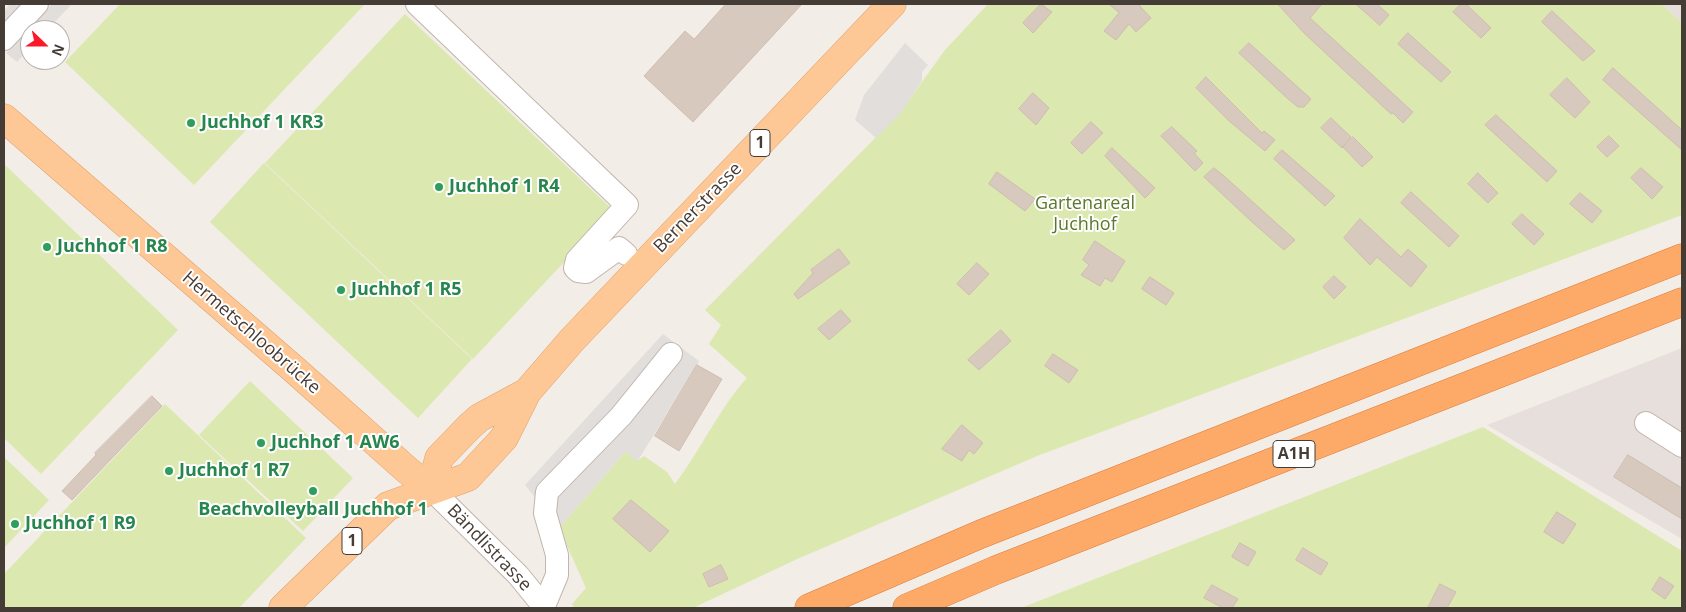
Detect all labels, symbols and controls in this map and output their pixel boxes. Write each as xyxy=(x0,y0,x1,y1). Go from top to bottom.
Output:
north arrow xyxy=(20,20,70,70)
text: N xyxy=(48,42,69,59)
place label: Juchhof 1 KR3 xyxy=(201,112,324,134)
marker: Juchhof 1 KR3 xyxy=(185,117,197,129)
road number: 1 xyxy=(750,130,770,156)
street label: Bernerstrasse xyxy=(650,158,746,258)
place label: Juchhof 1 R4 xyxy=(449,176,560,198)
marker: Juchhof 1 R4 xyxy=(433,181,445,193)
park label: Gartenareal Juchhof xyxy=(1035,193,1135,235)
place label: Juchhof 1 R8 xyxy=(57,236,168,258)
marker: Juchhof 1 R8 xyxy=(41,241,53,253)
street label: Hermetschloobrücke xyxy=(178,267,324,399)
place label: Juchhof 1 R5 xyxy=(351,279,462,301)
marker: Juchhof 1 R5 xyxy=(335,284,347,296)
place label: Juchhof 1 AW6 xyxy=(271,432,400,454)
marker: Juchhof 1 AW6 xyxy=(255,437,267,449)
road number: A1H xyxy=(1273,440,1315,468)
place label: Juchhof 1 R7 xyxy=(179,460,290,482)
marker: Juchhof 1 R7 xyxy=(163,465,175,477)
marker: Beachvolleyball Juchhof 1 xyxy=(307,485,319,497)
place label: Beachvolleyball Juchhof 1 xyxy=(198,499,428,521)
street label: Bändlistrasse xyxy=(442,500,536,596)
place label: Juchhof 1 R9 xyxy=(25,513,136,535)
marker: Juchhof 1 R9 xyxy=(9,518,21,530)
road number: 1 xyxy=(342,528,362,554)

